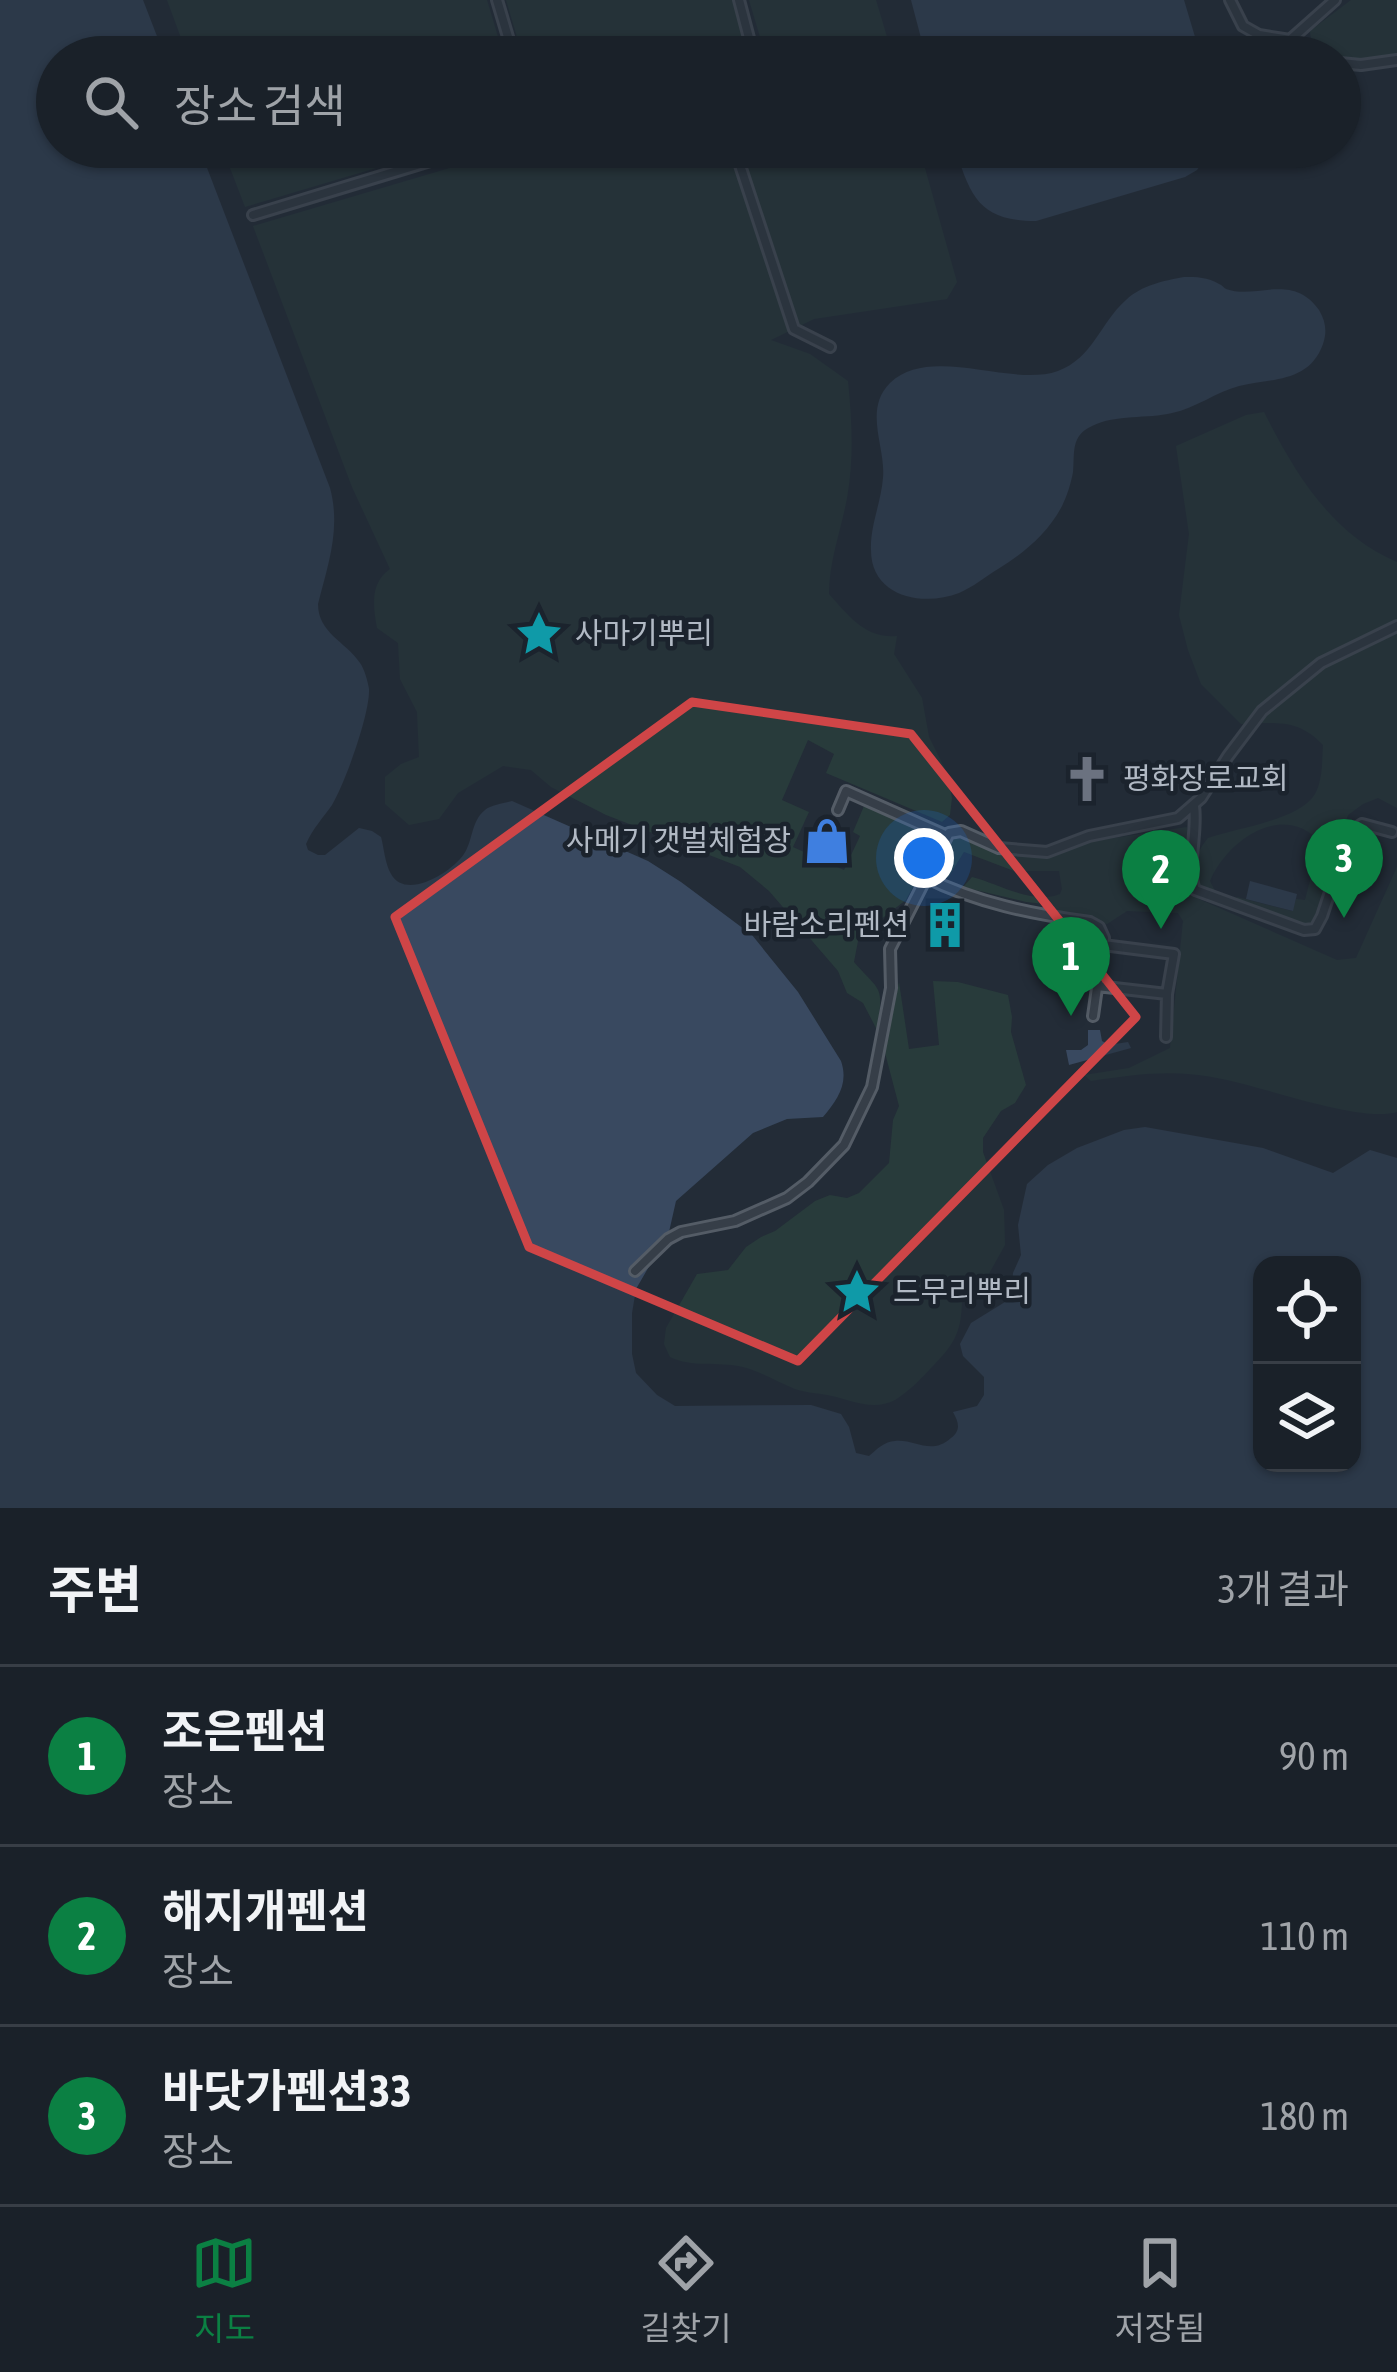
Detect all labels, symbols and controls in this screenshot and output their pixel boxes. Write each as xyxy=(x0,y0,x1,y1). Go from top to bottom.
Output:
search box xyxy=(36,36,1361,168)
icon: search xyxy=(78,69,144,135)
text: 장소 검색 xyxy=(174,80,346,132)
place icon: 사마기뿌리 xyxy=(514,609,564,659)
place label: 사마기뿌리 xyxy=(575,616,713,650)
church icon: 평화장로교회 xyxy=(1062,754,1112,804)
place label: 평화장로교회 xyxy=(1123,761,1289,795)
shop icon: 사메기 갯벌체험장 xyxy=(802,816,852,866)
pin: 3 xyxy=(1305,819,1383,918)
place label: 사메기 갯벌체험장 xyxy=(566,823,791,857)
your location xyxy=(894,828,954,888)
pin: 2 xyxy=(1122,830,1200,929)
building icon: 바람소리펜션 xyxy=(920,900,970,950)
place label: 바람소리펜션 xyxy=(743,907,909,941)
pin: 1 xyxy=(1032,917,1110,1016)
map controls xyxy=(1253,1256,1361,1472)
button: locate xyxy=(1253,1256,1361,1364)
place icon: 드무리뿌리 xyxy=(832,1267,882,1317)
place label: 드무리뿌리 xyxy=(893,1274,1031,1308)
button: layers xyxy=(1253,1364,1361,1472)
text: 주변 xyxy=(48,1560,142,1619)
text: 3개 결과 xyxy=(1218,1567,1349,1611)
text: 조은펜션 xyxy=(162,1705,328,1757)
text: 1 xyxy=(78,1734,96,1778)
text: 90 m xyxy=(1279,1734,1349,1778)
text: 장소 xyxy=(162,1769,234,1813)
text: 해지개펜션 xyxy=(162,1885,369,1937)
text: 2 xyxy=(78,1914,96,1958)
text: 110 m xyxy=(1261,1914,1349,1958)
text: 장소 xyxy=(162,1949,234,1993)
text: 바닷가펜션33 xyxy=(162,2065,411,2117)
text: 3 xyxy=(78,2094,96,2138)
text: 180 m xyxy=(1261,2094,1349,2138)
text: 장소 xyxy=(162,2129,234,2173)
tab: 지도 xyxy=(191,2230,257,2350)
tab: 길찾기 xyxy=(640,2230,732,2350)
tab: 저장됨 xyxy=(1114,2230,1206,2350)

